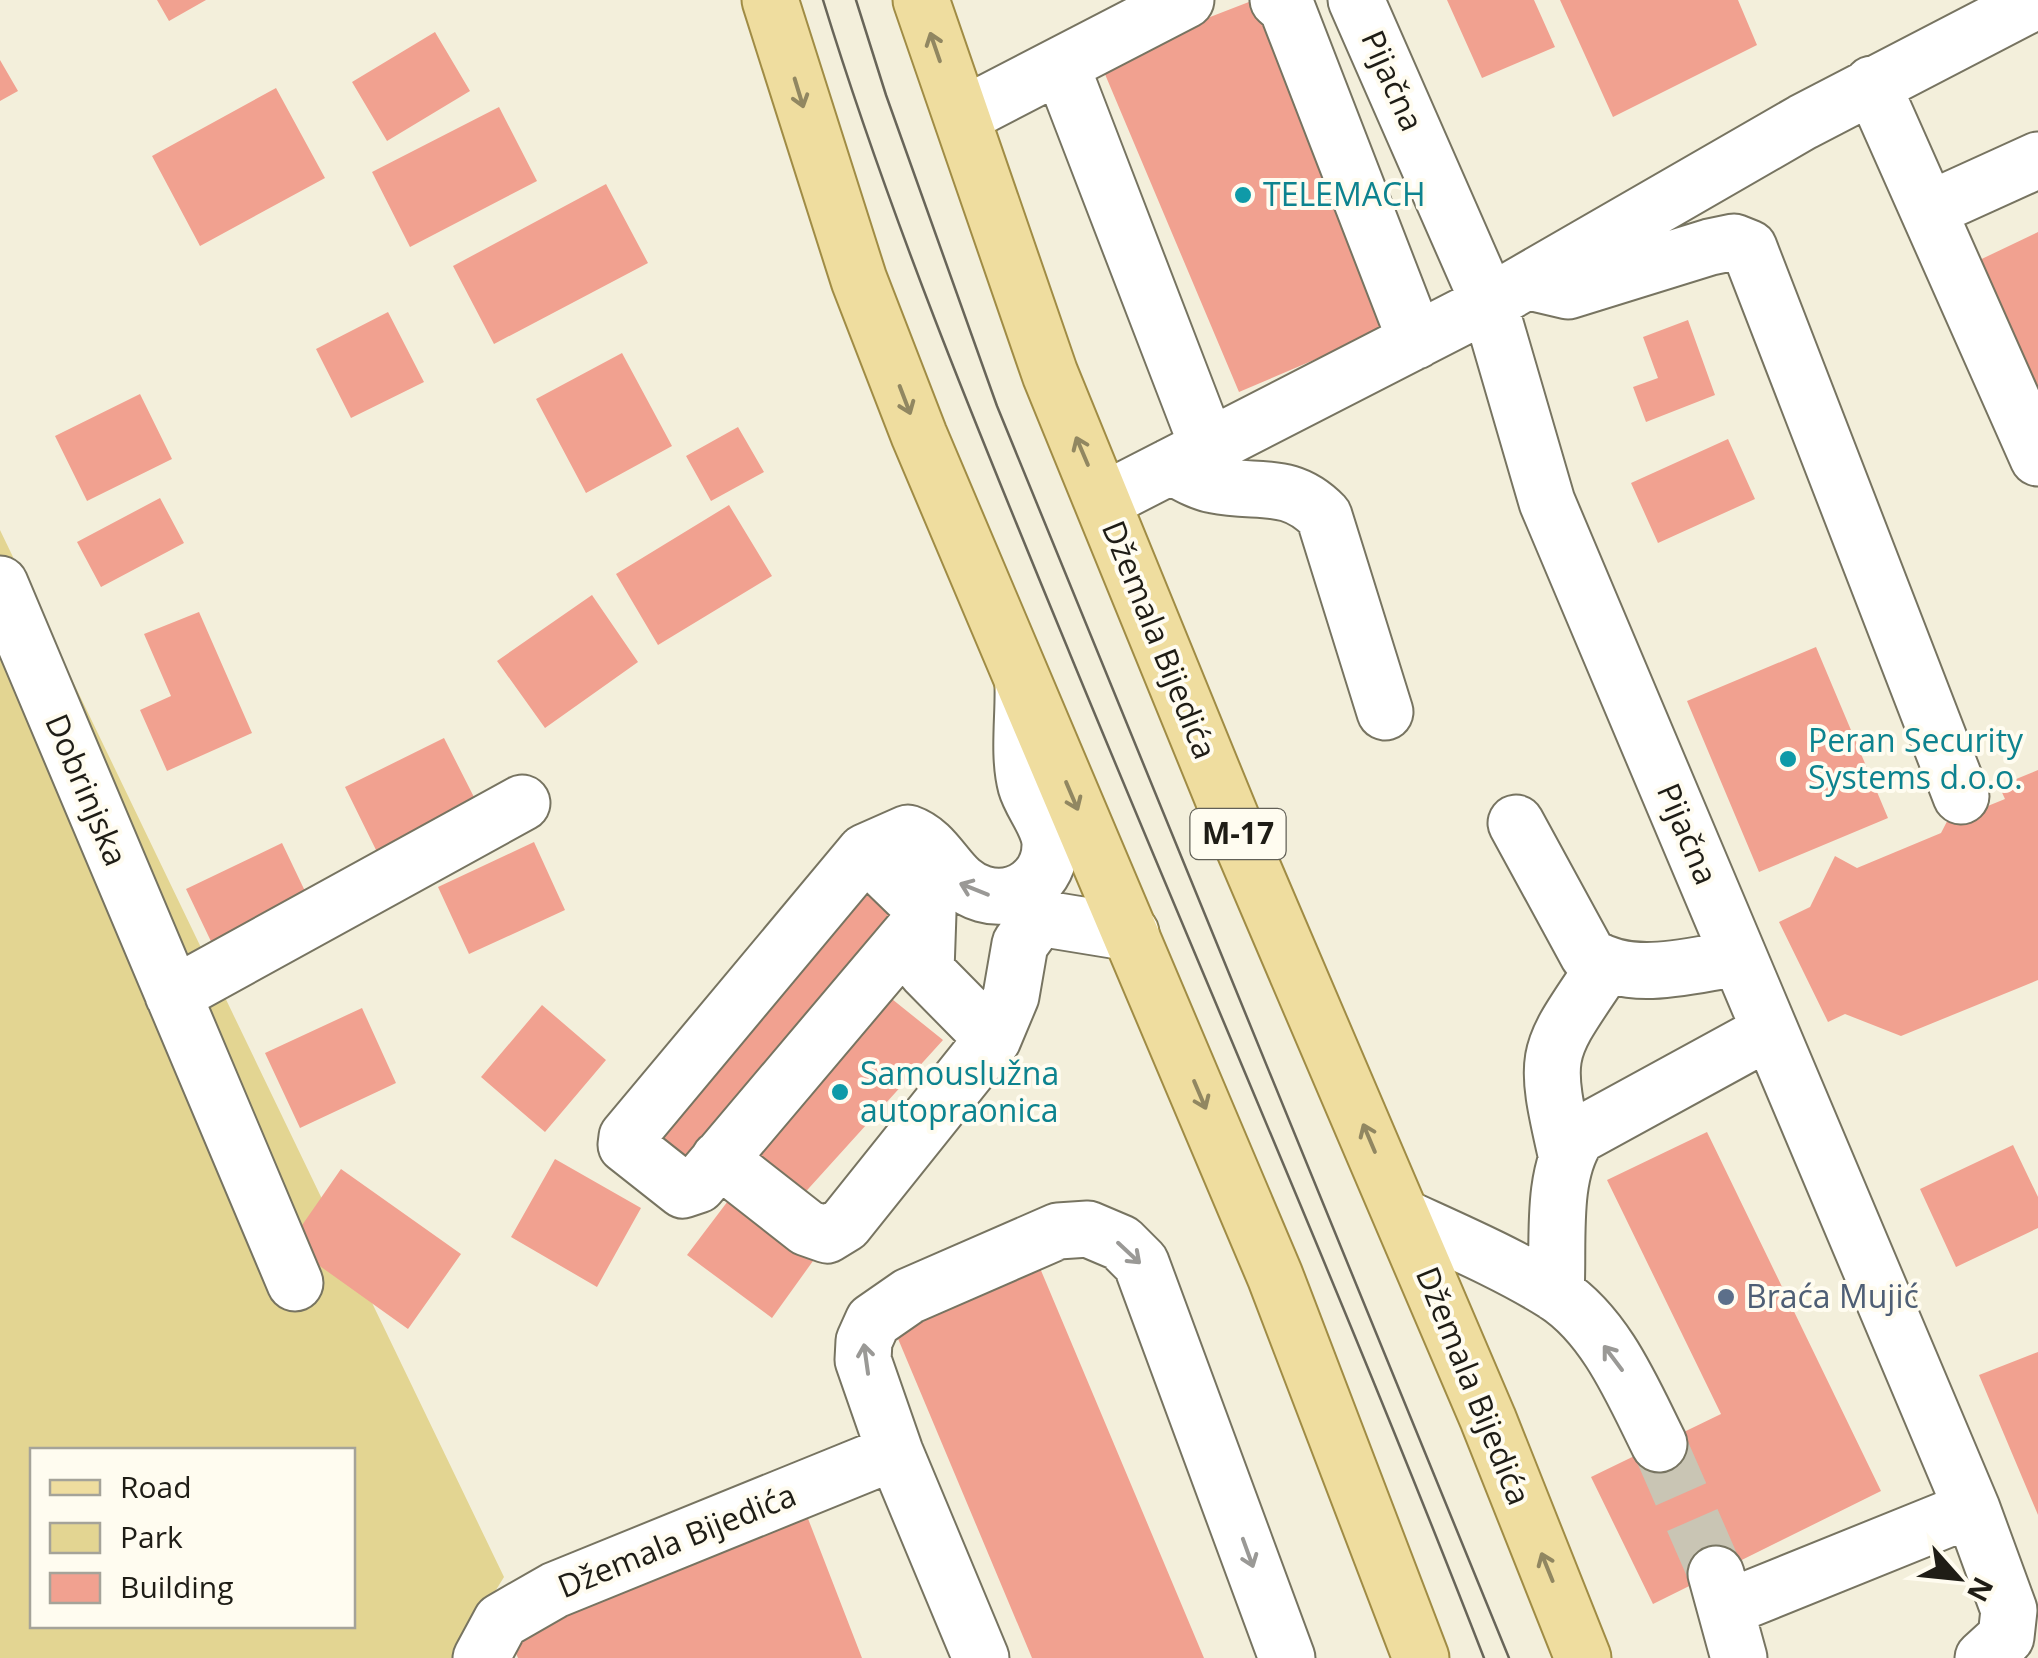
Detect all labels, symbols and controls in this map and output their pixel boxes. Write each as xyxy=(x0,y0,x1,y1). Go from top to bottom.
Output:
street label: Pijačna xyxy=(1352,23,1435,138)
one-way arrow xyxy=(924,31,942,63)
one-way arrow xyxy=(791,77,809,108)
place label: TELEMACH xyxy=(1263,172,1426,215)
marker: TELEMACH xyxy=(1232,184,1254,206)
one-way arrow xyxy=(898,384,916,415)
one-way arrow xyxy=(1071,436,1089,467)
street label: Džemala Bijedića xyxy=(1093,514,1228,765)
street label: Dobrinjska xyxy=(36,707,139,872)
place label: Peran Security Systems d.o.o. xyxy=(1808,718,2024,798)
marker: Peran Security Systems d.o.o. xyxy=(1777,748,1799,770)
street label: Pijačna xyxy=(1648,776,1729,891)
one-way arrow xyxy=(1064,780,1082,811)
road number: M-17 xyxy=(1190,809,1286,859)
one-way arrow xyxy=(959,879,990,897)
place label: Samouslužna autopraonica xyxy=(860,1051,1059,1131)
one-way arrow xyxy=(1193,1079,1211,1110)
marker: Samouslužna autopraonica xyxy=(829,1081,851,1103)
one-way arrow xyxy=(1359,1123,1377,1154)
one-way arrow xyxy=(1117,1241,1141,1265)
street label: Džemala Bijedića xyxy=(1407,1260,1542,1511)
place label: Braća Mujić xyxy=(1746,1274,1919,1317)
marker: Braća Mujić xyxy=(1715,1286,1737,1308)
one-way arrow xyxy=(857,1343,875,1376)
one-way arrow xyxy=(1603,1345,1624,1372)
legend xyxy=(30,1448,355,1628)
text: Road xyxy=(120,1466,192,1507)
street label: Džemala Bijedića xyxy=(551,1472,802,1607)
text: Park xyxy=(120,1516,183,1557)
north arrow xyxy=(1908,1528,2008,1628)
one-way arrow xyxy=(1240,1537,1258,1568)
one-way arrow xyxy=(1537,1553,1555,1583)
text: Building xyxy=(120,1566,234,1607)
text: N xyxy=(1959,1571,2003,1609)

